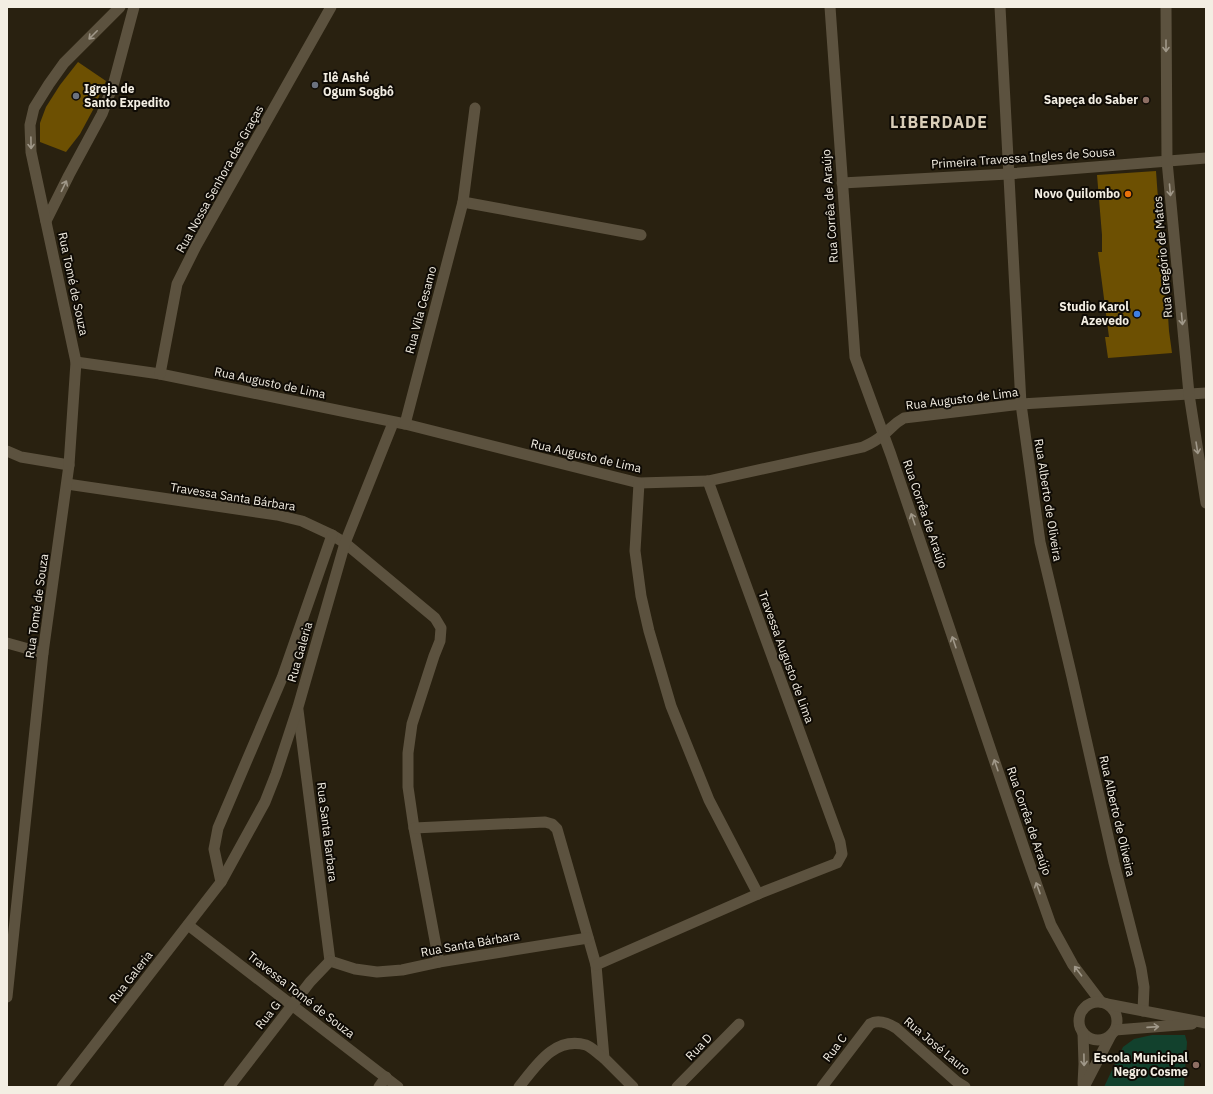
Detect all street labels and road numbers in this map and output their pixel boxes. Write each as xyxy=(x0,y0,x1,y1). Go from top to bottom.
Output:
street label: Rua Nossa Senhora das Graças xyxy=(173,102,267,255)
street label: Primeira Travessa Ingles de Sousa xyxy=(931,144,1116,171)
street label: Rua Corrêa de Araújo xyxy=(818,148,841,263)
street label: Rua Gregório de Matos xyxy=(1150,195,1175,319)
street label: Rua Tomé de Souza xyxy=(55,231,92,338)
street label: Rua Vila Cesamo xyxy=(402,264,439,355)
street label: Rua Augusto de Lima xyxy=(213,363,328,402)
street label: Rua Augusto de Lima xyxy=(905,384,1020,413)
street label: Rua Augusto de Lima xyxy=(529,435,643,476)
street label: Rua Alberto de Oliveira xyxy=(1031,438,1066,563)
street label: Rua Corrêa de Araújo xyxy=(900,458,951,570)
street label: Travessa Santa Bárbara xyxy=(169,479,297,514)
street label: Rua Tomé de Souza xyxy=(22,552,51,659)
street label: Travessa Augusto de Lima xyxy=(756,589,818,726)
street label: Rua Galeria xyxy=(284,619,315,684)
street label: Rua Alberto de Oliveira xyxy=(1096,754,1139,878)
street label: Rua Corrêa de Araújo xyxy=(1004,765,1055,877)
street label: Rua Santa Barbara xyxy=(314,781,341,883)
street label: Rua Santa Bárbara xyxy=(419,927,521,960)
street label: Rua Galeria xyxy=(106,947,156,1006)
street label: Travessa Tomé de Souza xyxy=(245,948,358,1041)
street label: Rua G xyxy=(252,997,283,1032)
street label: Rua José Lauro xyxy=(901,1013,974,1078)
street label: Rua D xyxy=(682,1030,715,1063)
street label: Rua C xyxy=(819,1030,850,1065)

